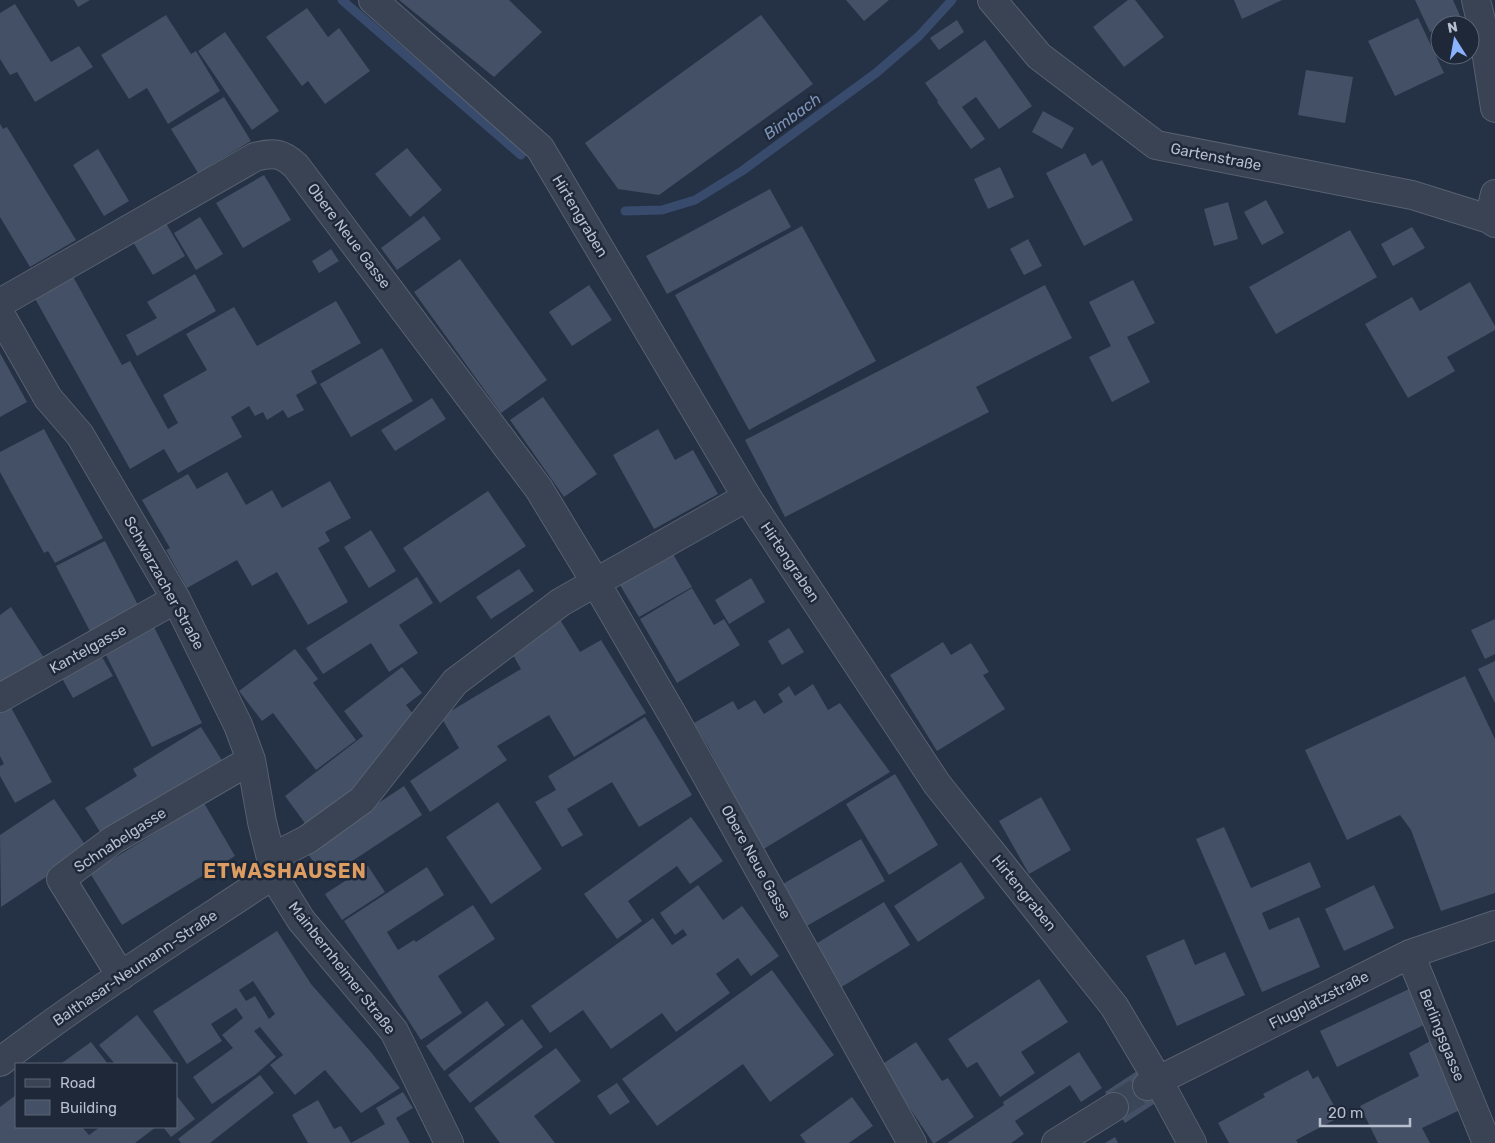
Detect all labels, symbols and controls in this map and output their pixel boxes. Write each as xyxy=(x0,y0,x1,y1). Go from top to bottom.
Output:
north arrow xyxy=(1430,15,1480,65)
text: N xyxy=(1446,18,1459,37)
water label: Bimbach xyxy=(760,89,825,144)
street label: Gartenstraße xyxy=(1169,139,1263,175)
street label: Hirtengraben xyxy=(548,172,612,260)
street label: Obere Neue Gasse xyxy=(304,180,394,292)
street label: Schwarzacher Straße xyxy=(120,513,208,653)
street label: Hirtengraben xyxy=(757,519,823,605)
street label: Kantelgasse xyxy=(46,621,130,677)
street label: Obere Neue Gasse xyxy=(717,802,795,922)
street label: Schnabelgasse xyxy=(71,804,169,876)
street label: Hirtengraben xyxy=(988,851,1060,935)
district label: ETWASHAUSEN xyxy=(203,859,367,883)
street label: Mainbernheimer Straße xyxy=(285,898,399,1038)
street label: Balthasar-Neumann-Straße xyxy=(49,906,221,1030)
street label: Flugplatzstraße xyxy=(1266,967,1372,1033)
street label: Berlingsgasse xyxy=(1415,986,1469,1084)
legend xyxy=(15,1063,178,1128)
text: Road xyxy=(60,1074,96,1092)
scale bar xyxy=(1320,1096,1410,1128)
text: Building xyxy=(60,1099,117,1117)
text: 20 m xyxy=(1328,1104,1363,1122)

